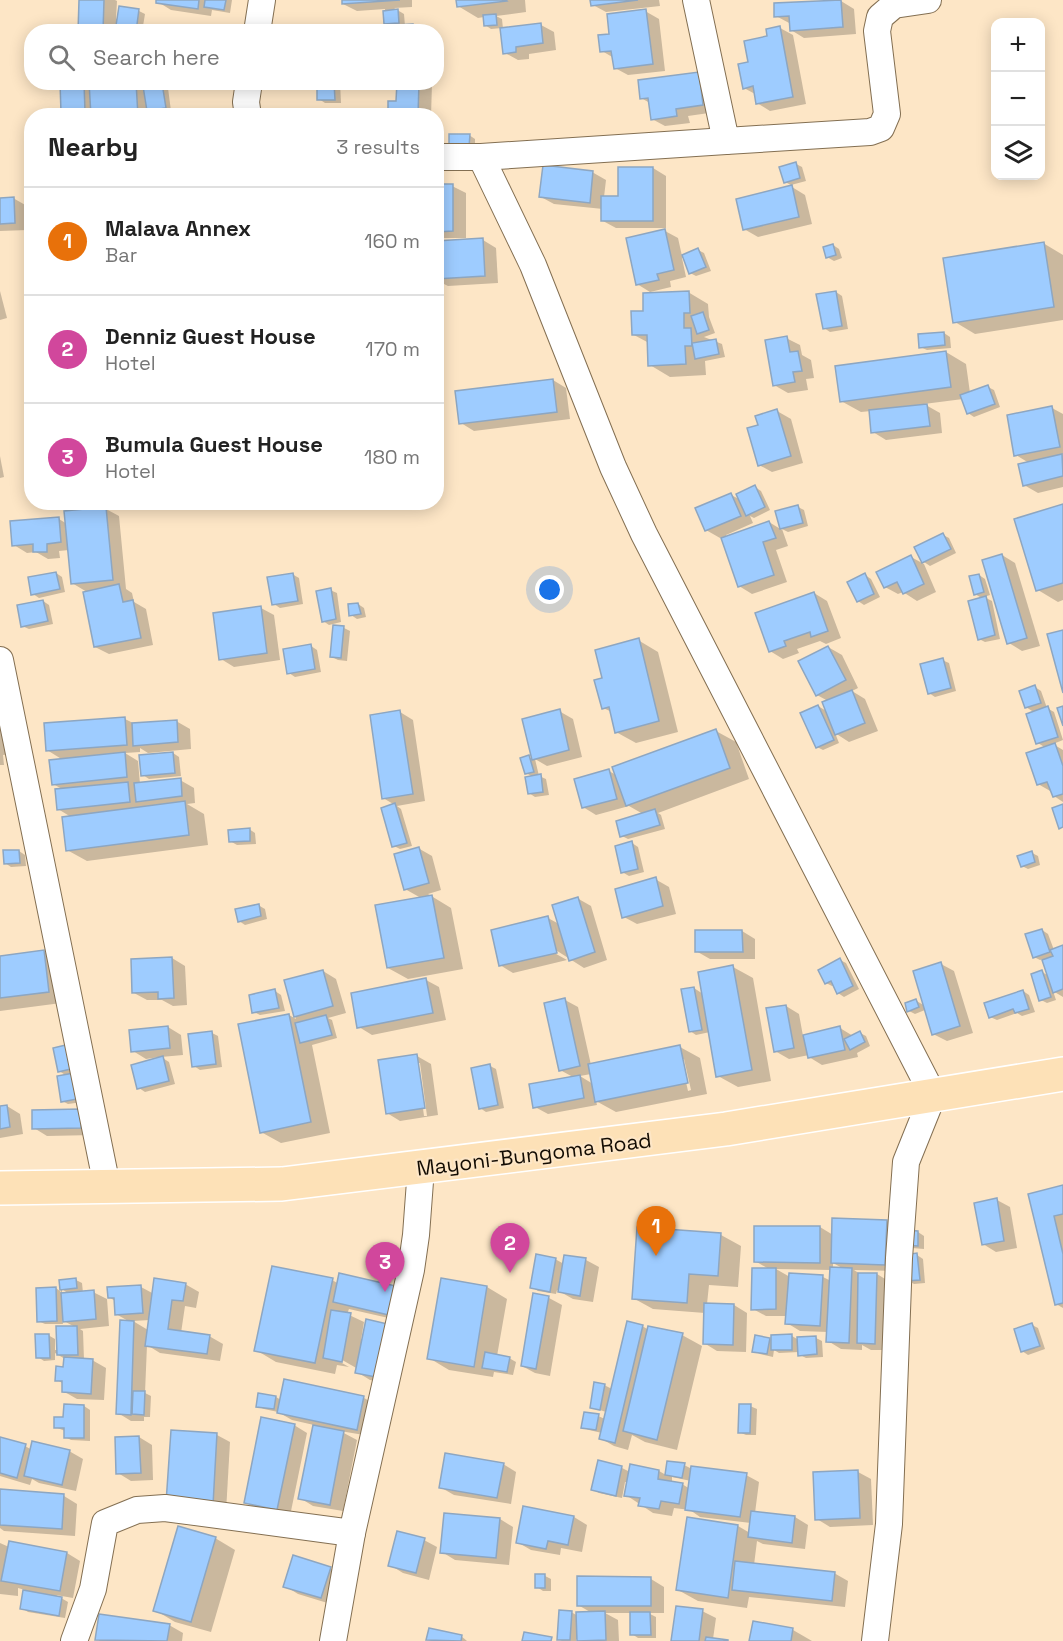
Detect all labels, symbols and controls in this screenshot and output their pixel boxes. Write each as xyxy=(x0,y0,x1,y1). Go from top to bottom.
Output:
map controls xyxy=(991,18,1045,180)
button: + xyxy=(991,18,1045,72)
search box xyxy=(24,24,444,90)
icon: search xyxy=(45,41,78,74)
text: Search here xyxy=(93,43,220,71)
button: − xyxy=(991,72,1045,126)
button: layers xyxy=(991,126,1045,180)
text: Nearby xyxy=(48,130,138,164)
text: 3 results xyxy=(336,134,420,160)
text: Malava Annex xyxy=(105,214,251,242)
text: 1 xyxy=(63,228,72,254)
text: 160 m xyxy=(364,228,420,254)
text: Bar xyxy=(105,242,137,268)
text: Denniz Guest House xyxy=(105,322,316,350)
text: 2 xyxy=(62,336,73,362)
text: 170 m xyxy=(365,336,420,362)
text: Hotel xyxy=(105,350,156,376)
text: Bumula Guest House xyxy=(105,430,323,458)
text: 3 xyxy=(61,444,74,470)
text: 180 m xyxy=(364,444,420,470)
text: Hotel xyxy=(105,458,156,484)
your location xyxy=(535,575,564,604)
street label: Mayoni-Bungoma Road xyxy=(415,1126,653,1182)
pin: 1 xyxy=(636,1206,676,1256)
pin: 2 xyxy=(490,1224,530,1273)
pin: 3 xyxy=(366,1242,404,1292)

